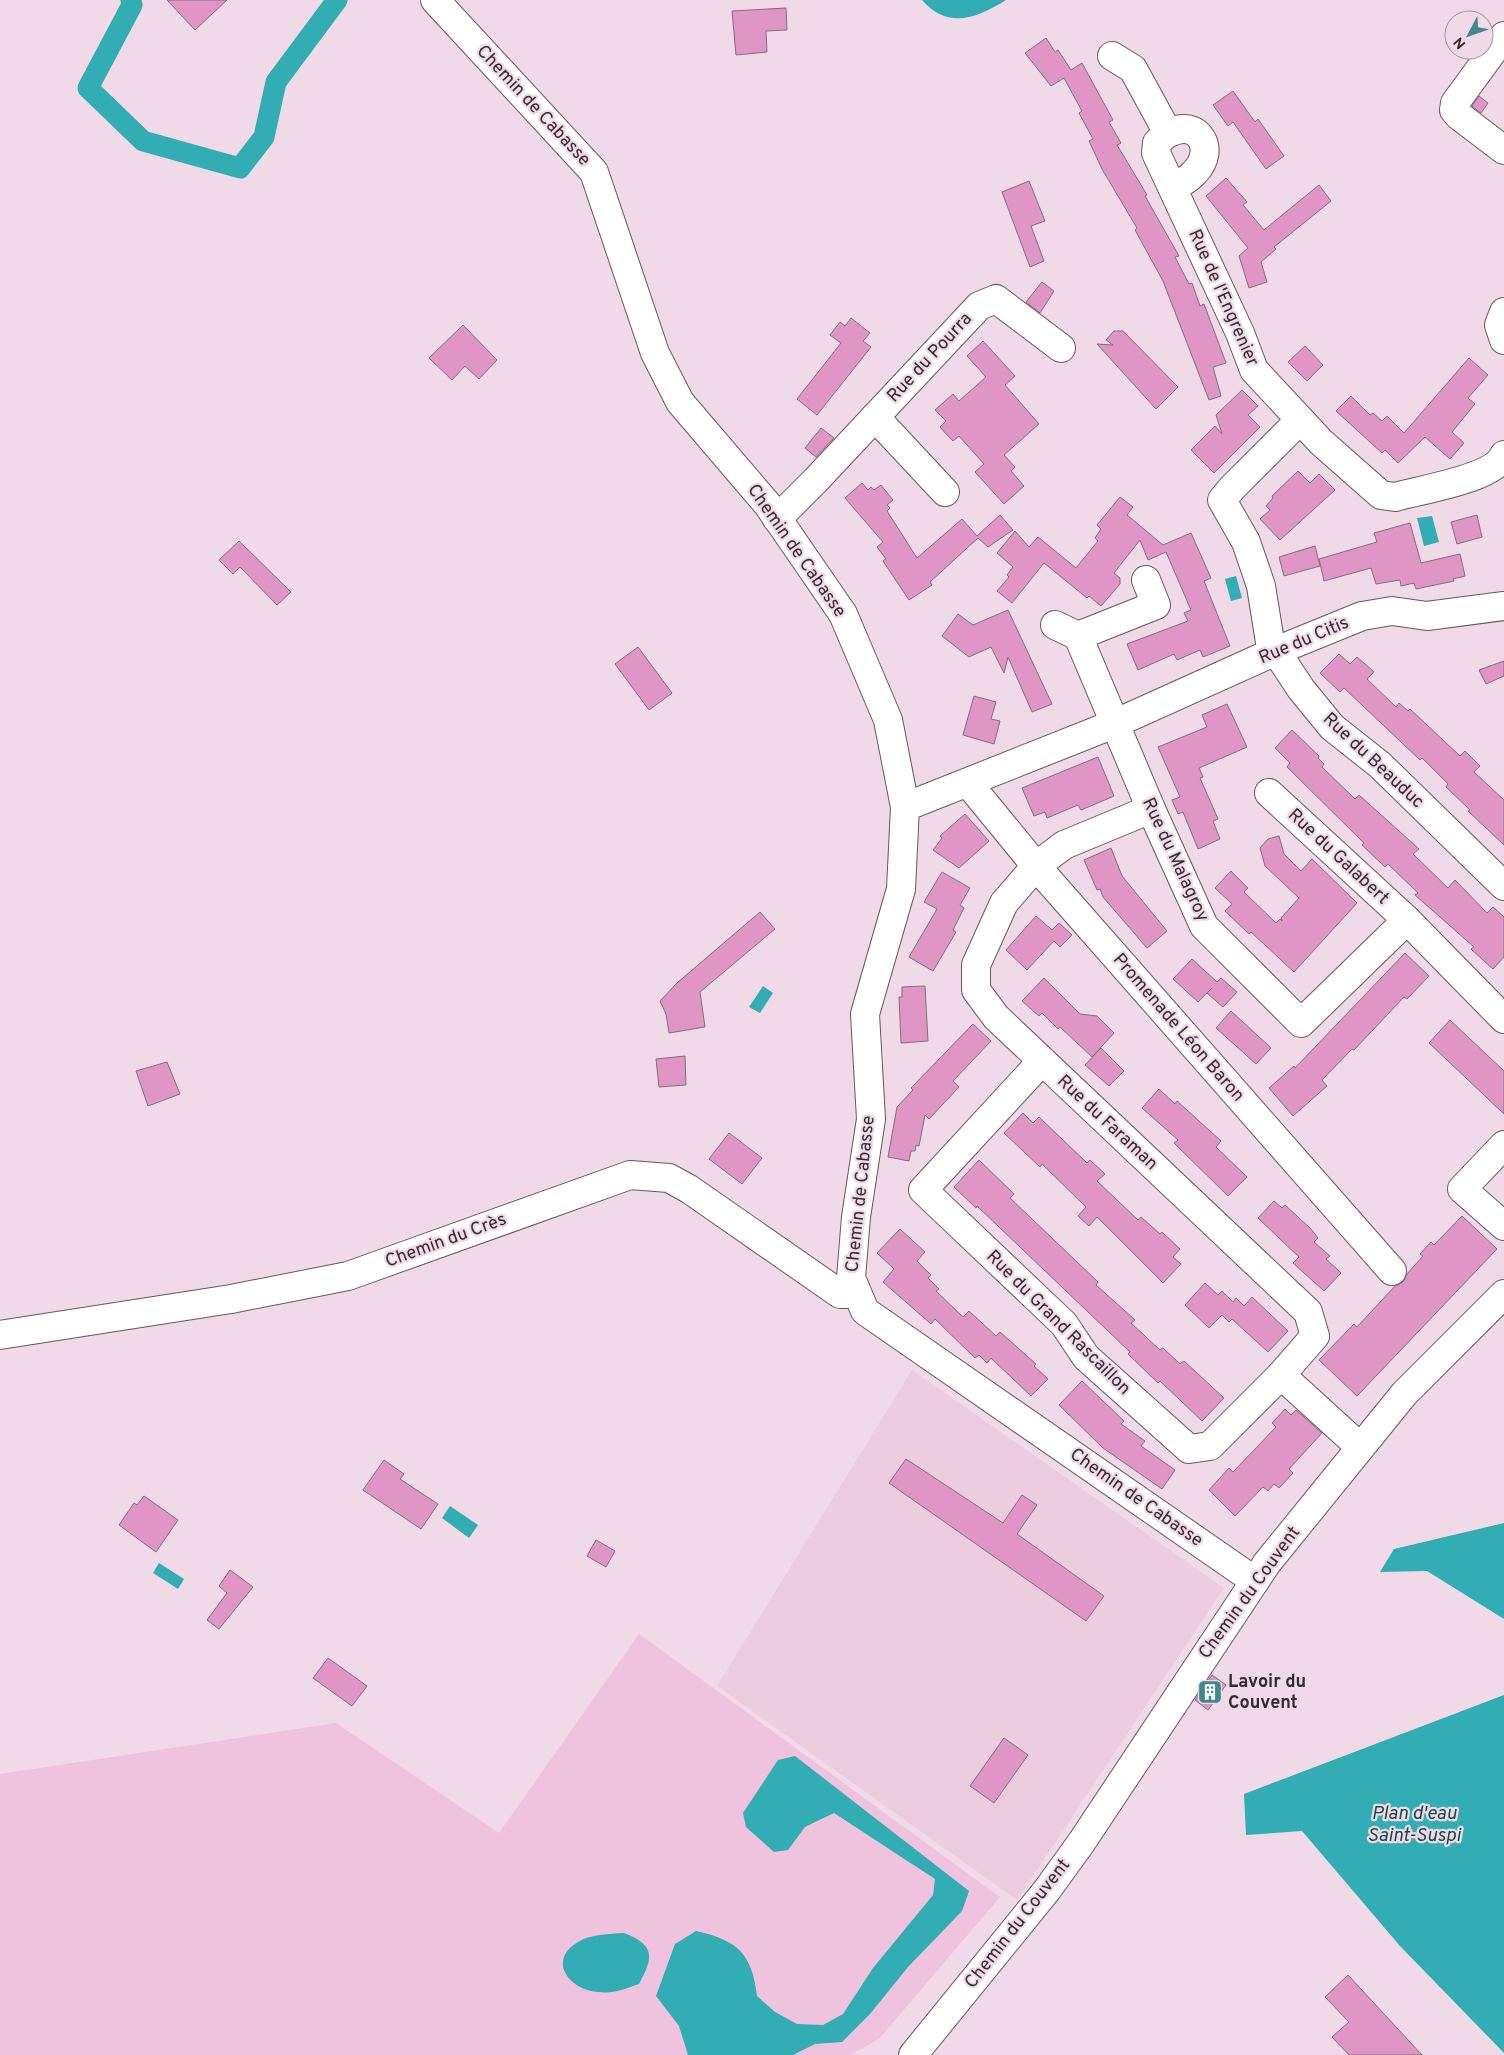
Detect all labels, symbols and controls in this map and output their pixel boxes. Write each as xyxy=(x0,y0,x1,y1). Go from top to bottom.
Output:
north arrow xyxy=(1444,10,1494,60)
text: N xyxy=(1451,33,1470,52)
street label: Chemin de Cabasse xyxy=(471,41,595,171)
street label: Rue de l'Engrenier xyxy=(1182,226,1264,370)
street label: Rue du Pourra xyxy=(882,308,978,408)
street label: Chemin de Cabasse xyxy=(741,480,851,622)
street label: Rue du Citis xyxy=(1255,612,1353,670)
street label: Rue du Beauduc xyxy=(1317,708,1429,814)
street label: Rue du Malagroy xyxy=(1136,794,1214,926)
street label: Rue du Galabert xyxy=(1282,804,1394,910)
street label: Promenade Léon Baron xyxy=(1107,949,1249,1107)
street label: Rue du Faraman xyxy=(1052,1070,1162,1176)
street label: Chemin de Cabasse xyxy=(841,1114,881,1274)
street label: Chemin du Crès xyxy=(382,1208,510,1274)
street label: Rue du Grand Rascaillon xyxy=(981,1246,1135,1400)
street label: Chemin de Cabasse xyxy=(1065,1443,1207,1553)
street label: Chemin du Couvent xyxy=(1194,1522,1306,1664)
place label: Lavoir du Couvent xyxy=(1228,1671,1306,1715)
building icon: Lavoir du Couvent xyxy=(1197,1679,1223,1705)
water label: Plan d'eau Saint-Suspi xyxy=(1367,1802,1462,1848)
street label: Chemin du Couvent xyxy=(960,1855,1076,1993)

